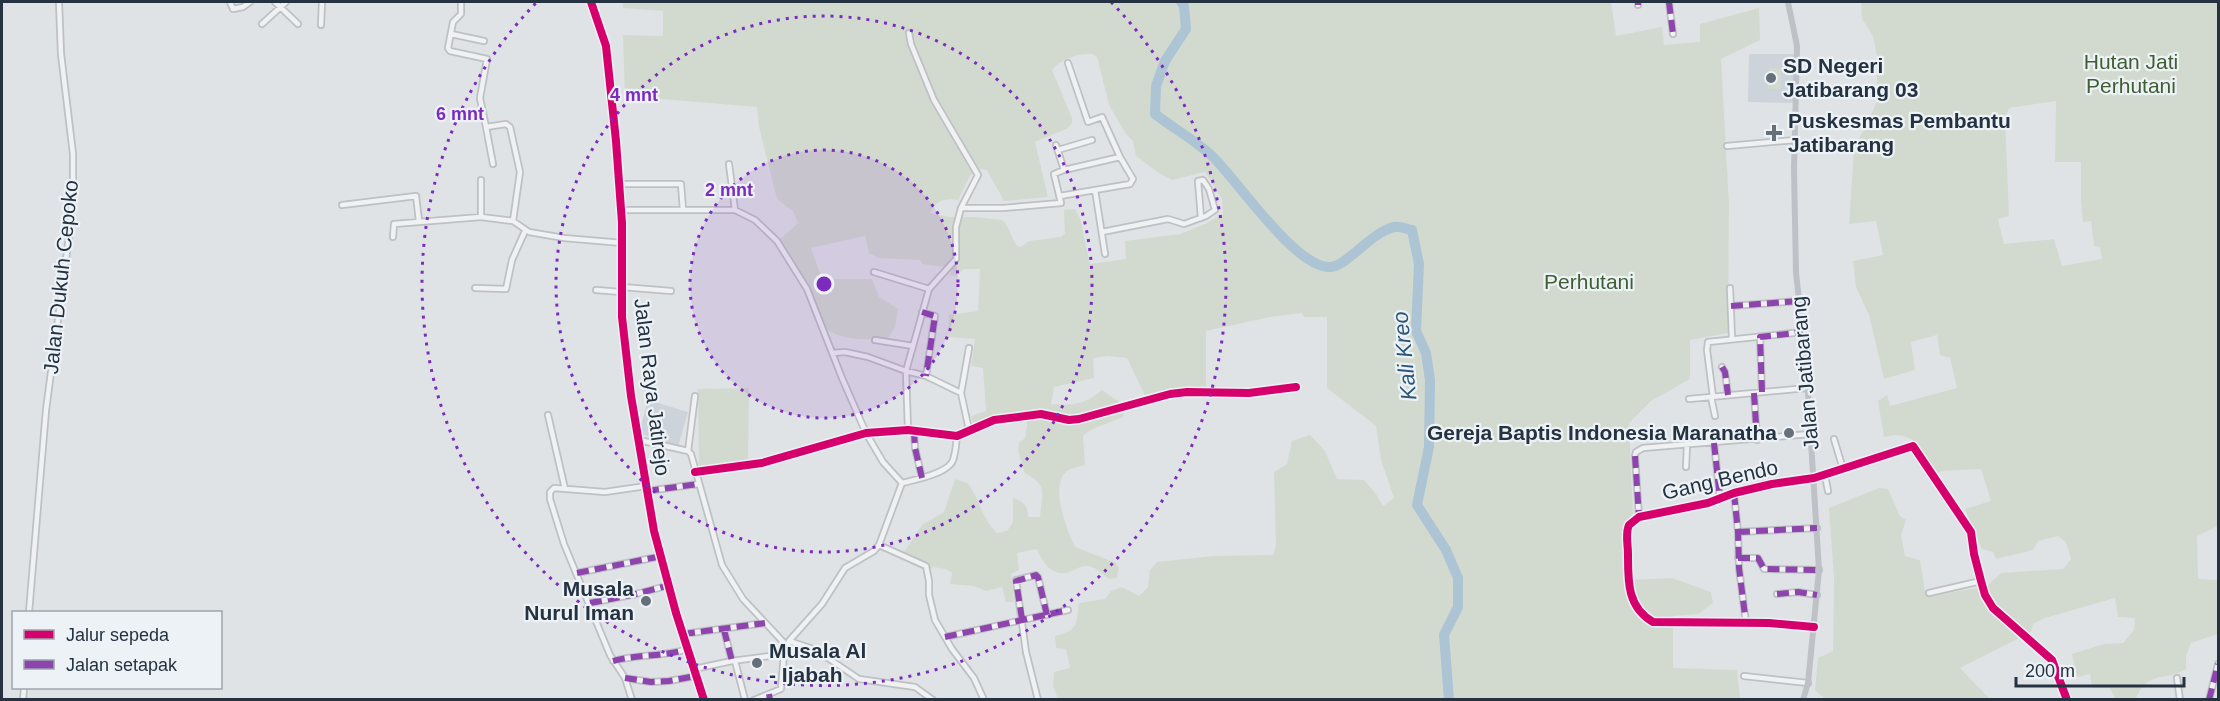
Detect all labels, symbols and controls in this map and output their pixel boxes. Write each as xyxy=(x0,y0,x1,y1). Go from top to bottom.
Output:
park label: Hutan Jati Perhutani xyxy=(2084,50,2178,97)
place label: SD Negeri Jatibarang 03 xyxy=(1783,54,1918,101)
marker: SD Negeri Jatibarang 03 xyxy=(1764,71,1778,85)
text: 4 mnt xyxy=(610,85,658,105)
text: 6 mnt xyxy=(436,104,484,124)
place label: Puskesmas Pembantu Jatibarang xyxy=(1788,109,2011,156)
marker: Puskesmas Pembantu Jatibarang xyxy=(1765,124,1783,142)
street label: Jalan Dukuh Cepoko xyxy=(39,179,82,375)
text: 2 mnt xyxy=(705,180,753,200)
park label: Perhutani xyxy=(1544,270,1634,293)
centre of rings xyxy=(814,274,834,294)
street label: Jalan Jatibarang xyxy=(1786,295,1823,451)
street label: Jalan Raya Jatirejo xyxy=(630,297,675,477)
water label: Kali Kreo xyxy=(1387,310,1422,402)
place label: Gereja Baptis Indonesia Maranatha xyxy=(1427,421,1777,444)
marker: Gereja Baptis Indonesia Maranatha xyxy=(1782,426,1796,440)
street label: Gang Bendo xyxy=(1660,455,1780,504)
place label: Musala Nurul Iman xyxy=(524,577,634,624)
marker: Musala Nurul Iman xyxy=(639,594,653,608)
legend xyxy=(12,611,222,689)
text: Jalur sepeda xyxy=(66,625,170,645)
place label: Musala Al - Ijabah xyxy=(769,639,866,686)
scale bar xyxy=(2016,650,2184,688)
text: Jalan setapak xyxy=(66,655,178,675)
marker: Musala Al - Ijabah xyxy=(750,656,764,670)
text: 200 m xyxy=(2025,661,2075,681)

